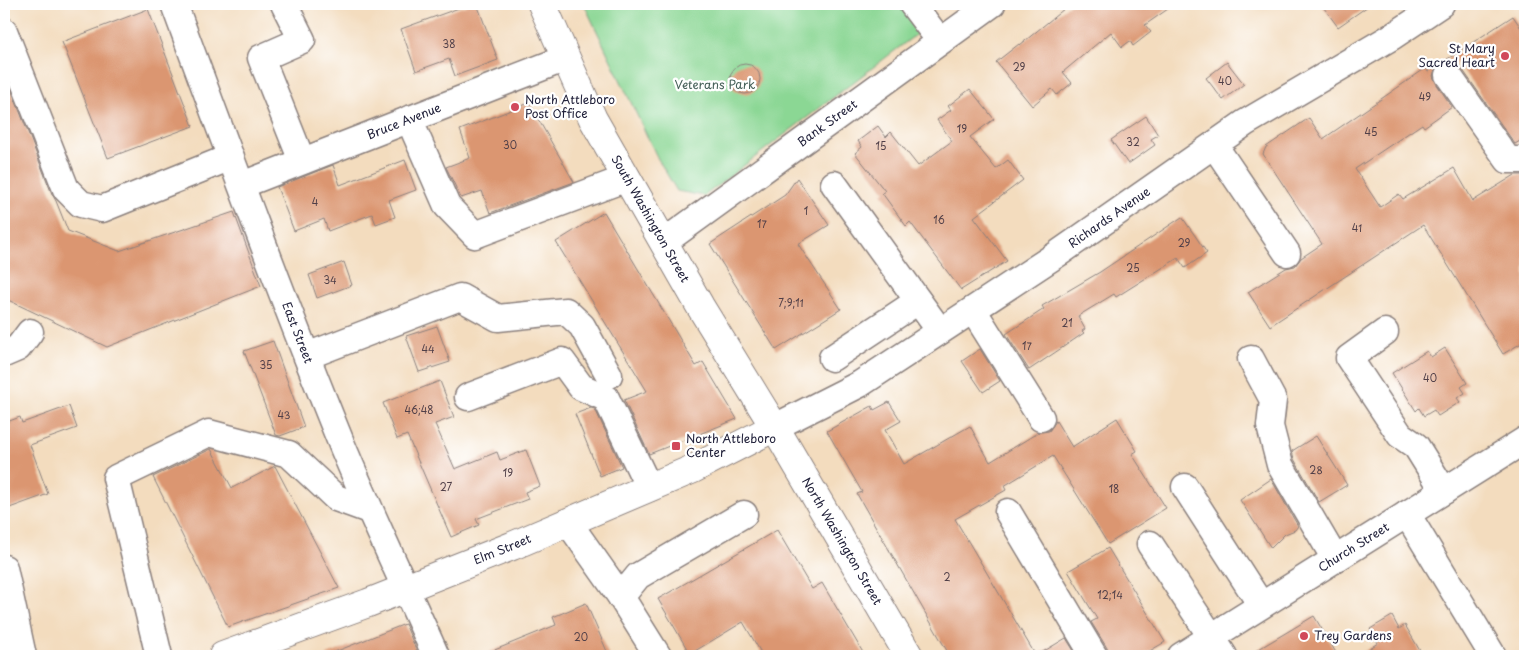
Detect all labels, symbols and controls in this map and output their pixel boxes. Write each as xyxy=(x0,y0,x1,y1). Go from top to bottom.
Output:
house number: 38 xyxy=(443,36,455,51)
place label: St Mary Sacred Heart xyxy=(1418,39,1495,71)
marker: St Mary Sacred Heart xyxy=(1499,50,1511,62)
house number: 29 xyxy=(1013,59,1026,74)
house number: 40 xyxy=(1218,73,1232,88)
park label: Veterans Park xyxy=(675,75,755,93)
house number: 49 xyxy=(1419,89,1431,104)
place label: North Attleboro Post Office xyxy=(525,90,615,122)
street label: Bank Street xyxy=(793,95,861,150)
street label: Bruce Avenue xyxy=(364,98,444,143)
marker: North Attleboro Post Office xyxy=(509,101,521,113)
house number: 19 xyxy=(957,121,967,136)
house number: 45 xyxy=(1365,124,1377,139)
house number: 32 xyxy=(1126,134,1140,149)
house number: 30 xyxy=(503,137,517,152)
house number: 15 xyxy=(876,138,886,153)
street label: South Washington Street xyxy=(607,151,695,286)
street label: Richards Avenue xyxy=(1064,182,1154,252)
house number: 4 xyxy=(312,194,319,209)
house number: 1 xyxy=(804,203,808,218)
house number: 16 xyxy=(933,212,945,227)
house number: 17 xyxy=(757,216,768,231)
house number: 41 xyxy=(1352,220,1362,235)
house number: 29 xyxy=(1178,235,1191,250)
house number: 25 xyxy=(1126,260,1140,275)
house number: 34 xyxy=(323,272,337,287)
house number: 7;9;11 xyxy=(778,295,804,310)
street label: East Street xyxy=(278,299,318,366)
house number: 21 xyxy=(1061,315,1073,330)
house number: 17 xyxy=(1022,338,1033,353)
house number: 44 xyxy=(421,341,435,356)
house number: 35 xyxy=(260,357,272,372)
house number: 40 xyxy=(1423,370,1437,385)
house number: 46;48 xyxy=(404,402,434,417)
house number: 43 xyxy=(278,407,291,422)
place label: North Attleboro Center xyxy=(686,429,776,461)
marker: North Attleboro Center xyxy=(670,440,682,452)
house number: 28 xyxy=(1309,462,1323,477)
house number: 19 xyxy=(503,465,513,480)
street label: North Washington Street xyxy=(798,474,887,608)
house number: 27 xyxy=(440,479,453,494)
house number: 18 xyxy=(1109,481,1119,496)
street label: Church Street xyxy=(1314,517,1392,576)
street label: Elm Street xyxy=(470,529,534,568)
house number: 2 xyxy=(943,569,951,584)
house number: 12;14 xyxy=(1097,587,1123,602)
place label: Trey Gardens xyxy=(1314,626,1392,644)
house number: 20 xyxy=(574,629,588,644)
marker: Trey Gardens xyxy=(1298,630,1310,642)

